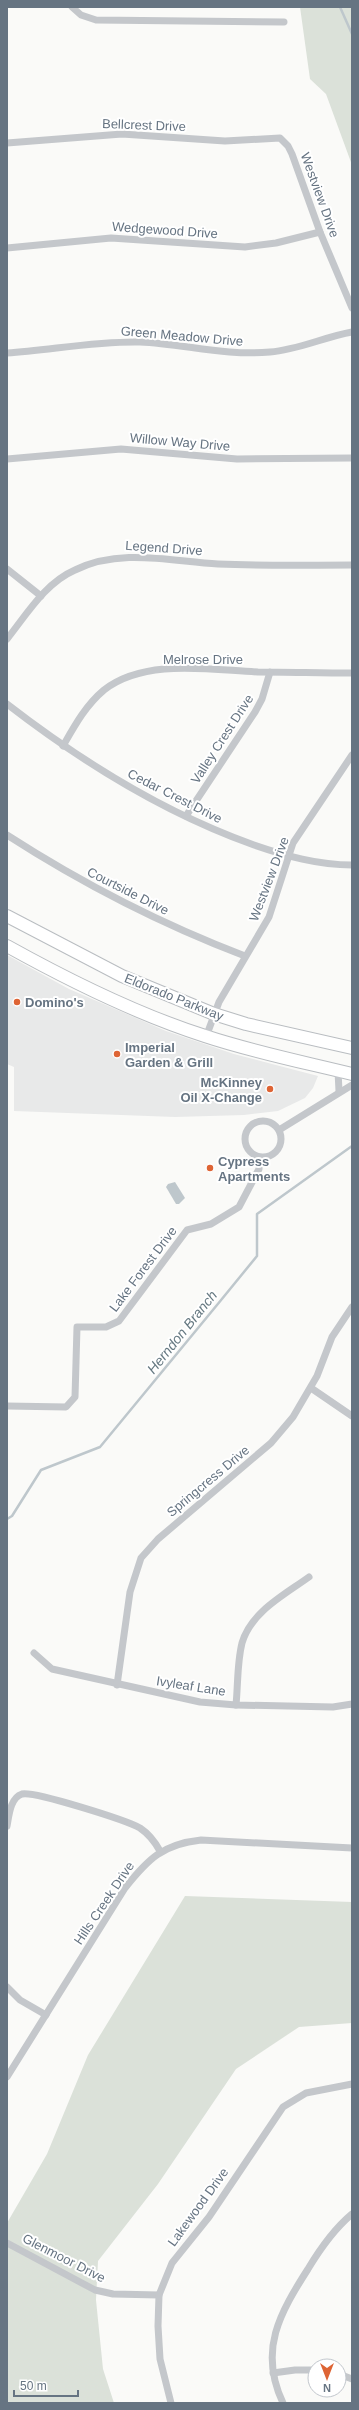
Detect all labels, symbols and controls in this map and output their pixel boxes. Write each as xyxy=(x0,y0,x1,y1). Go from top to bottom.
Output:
street label: Bellcrest Drive xyxy=(102,116,186,134)
street label: Westview Drive xyxy=(298,150,342,240)
street label: Wedgewood Drive xyxy=(112,219,218,241)
street label: Green Meadow Drive xyxy=(120,323,244,349)
street label: Willow Way Drive xyxy=(129,430,231,454)
street label: Legend Drive xyxy=(125,538,203,558)
street label: Melrose Drive xyxy=(163,652,243,667)
street label: Valley Crest Drive xyxy=(188,692,256,786)
street label: Cedar Crest Drive xyxy=(125,766,225,826)
street label: Westview Drive xyxy=(246,835,292,923)
street label: Courtside Drive xyxy=(85,864,171,918)
street label: Eldorado Parkway xyxy=(122,970,226,1024)
place label: Domino's xyxy=(25,995,84,1010)
marker: Domino's xyxy=(12,997,22,1007)
place label: Imperial Garden & Grill xyxy=(125,1040,213,1070)
marker: Imperial Garden & Grill xyxy=(112,1049,122,1059)
place label: McKinney Oil X-Change xyxy=(180,1075,263,1105)
marker: McKinney Oil X-Change xyxy=(265,1084,275,1094)
place label: Cypress Apartments xyxy=(218,1154,290,1184)
marker: Cypress Apartments xyxy=(205,1163,215,1173)
street label: Lake Forest Drive xyxy=(106,1224,180,1314)
water label: Herndon Branch xyxy=(144,1287,220,1377)
street label: Springcress Drive xyxy=(164,1442,252,1520)
street label: Ivyleaf Lane xyxy=(155,1673,227,1699)
street label: Hills Creek Drive xyxy=(71,1859,137,1947)
street label: Lakewood Drive xyxy=(165,2165,231,2249)
street label: Glenmoor Drive xyxy=(20,2231,108,2285)
north arrow xyxy=(307,2358,347,2398)
scale bar xyxy=(14,2372,78,2398)
text: 50 m xyxy=(20,2379,47,2393)
text: N xyxy=(323,2382,331,2394)

